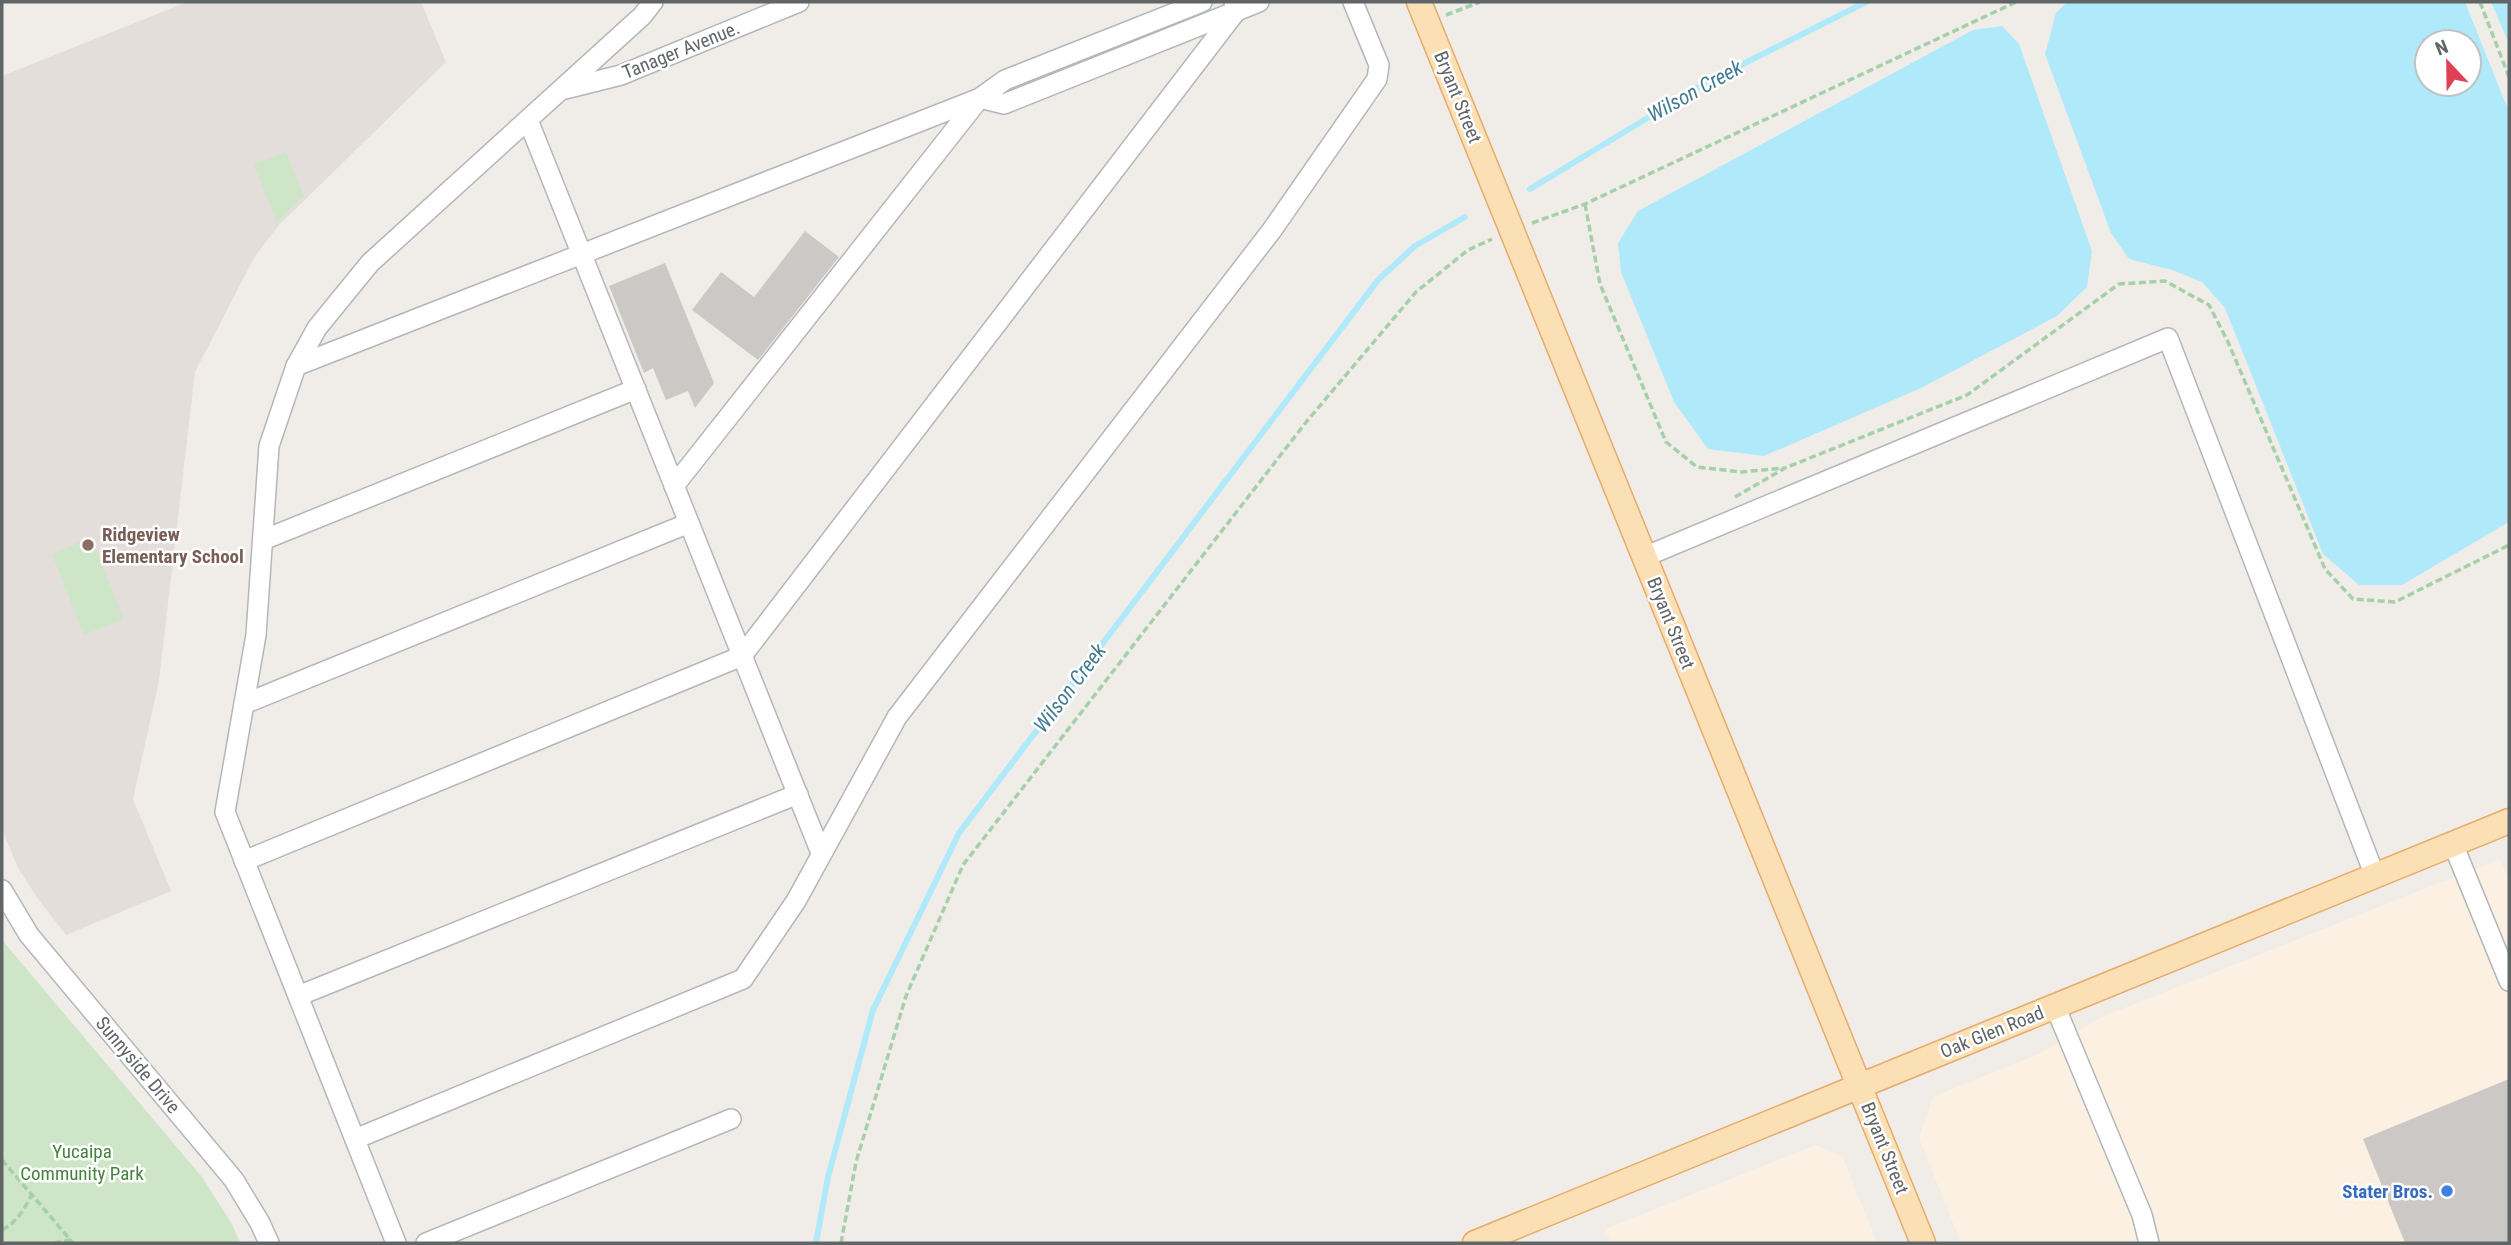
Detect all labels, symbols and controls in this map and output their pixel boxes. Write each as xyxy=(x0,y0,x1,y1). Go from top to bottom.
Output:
street label: Tanager Avenue. xyxy=(619,16,743,84)
north arrow xyxy=(2413,28,2483,98)
text: N xyxy=(2432,35,2452,61)
street label: Bryant Street xyxy=(1429,48,1487,146)
water label: Wilson Creek xyxy=(1643,55,1747,127)
place label: Ridgeview Elementary School xyxy=(102,523,244,568)
marker: Ridgeview Elementary School xyxy=(80,537,96,553)
street label: Bryant Street xyxy=(1642,574,1700,672)
water label: Wilson Creek xyxy=(1029,638,1112,737)
street label: Oak Glen Road xyxy=(1937,1001,2047,1063)
street label: Sunnyside Drive xyxy=(91,1012,185,1118)
street label: Bryant Street xyxy=(1856,1099,1914,1197)
park label: Yucaipa Community Park xyxy=(20,1140,144,1185)
place label: Stater Bros. xyxy=(2342,1180,2433,1203)
marker: Stater Bros. xyxy=(2439,1183,2455,1199)

